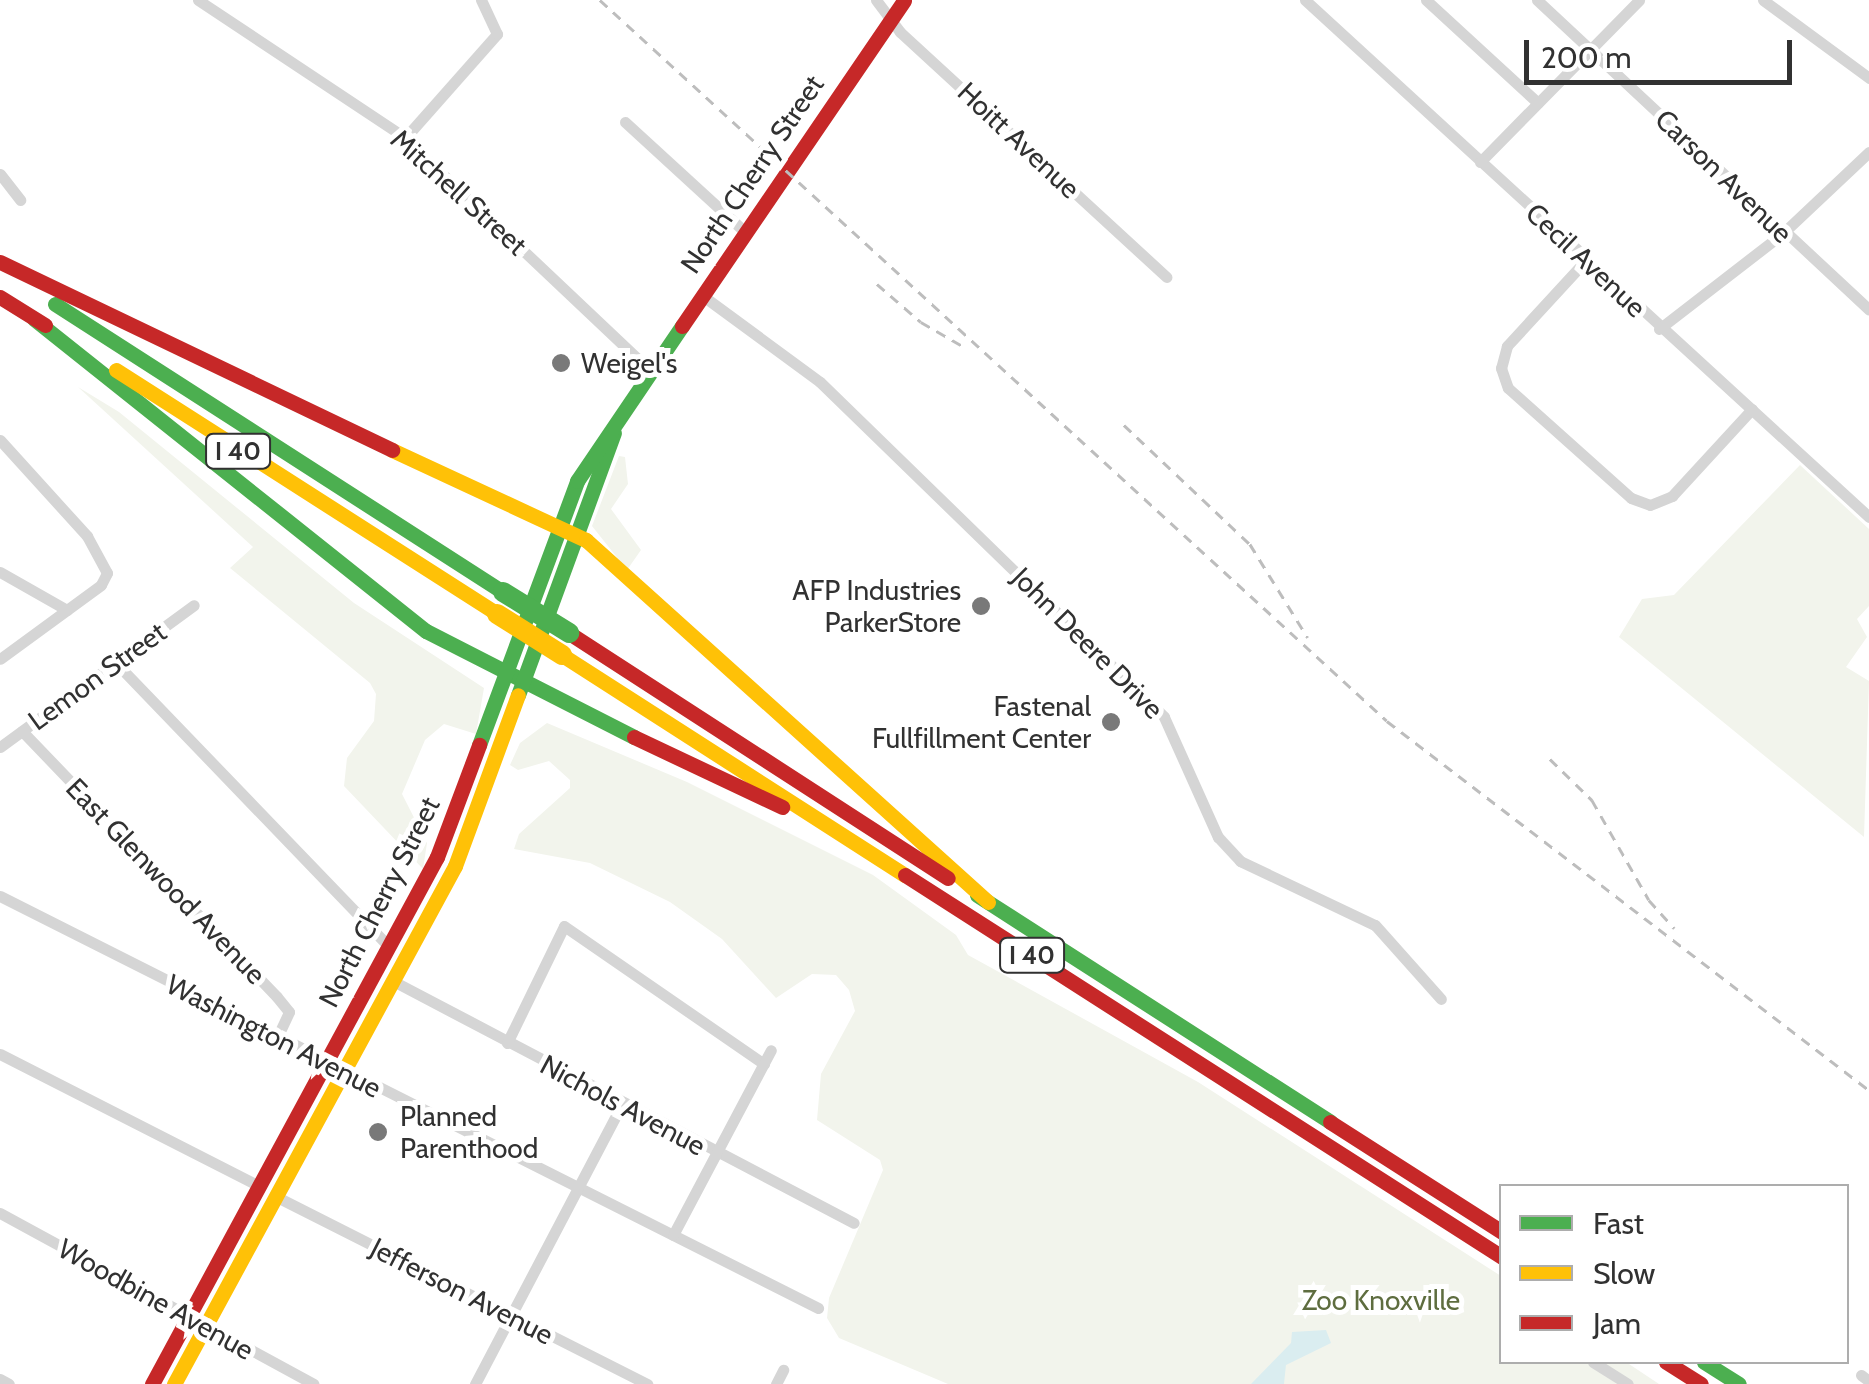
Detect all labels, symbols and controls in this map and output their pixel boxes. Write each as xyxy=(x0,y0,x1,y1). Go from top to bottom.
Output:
scale bar xyxy=(1529,20,1796,82)
text: 200 m xyxy=(1541,39,1632,76)
street label: North Cherry Street xyxy=(673,69,831,279)
street label: Hoitt Avenue xyxy=(951,75,1087,205)
street label: Carson Avenue xyxy=(1649,102,1799,250)
street label: Mitchell Street xyxy=(384,122,534,262)
street label: Cecil Avenue xyxy=(1519,196,1653,324)
place label: Weigel's xyxy=(581,346,677,380)
marker: Weigel's xyxy=(550,352,572,374)
road number: I 40 xyxy=(203,431,273,471)
street label: John Deere Drive xyxy=(1005,560,1171,726)
place label: AFP Industries ParkerStore xyxy=(792,573,961,639)
marker: AFP Industries ParkerStore xyxy=(970,595,992,617)
street label: Lemon Street xyxy=(22,615,172,737)
place label: Fastenal Fullfillment Center xyxy=(872,689,1091,755)
marker: Fastenal Fullfillment Center xyxy=(1100,711,1122,733)
street label: East Glenwood Avenue xyxy=(59,771,273,991)
street label: North Cherry Street xyxy=(312,791,446,1013)
road number: I 40 xyxy=(997,935,1067,975)
street label: Washington Avenue xyxy=(161,967,387,1105)
street label: Nichols Avenue xyxy=(535,1047,711,1163)
place label: Planned Parenthood xyxy=(400,1099,538,1165)
marker: Planned Parenthood xyxy=(365,1119,391,1145)
legend xyxy=(1499,1184,1849,1364)
text: Fast xyxy=(1593,1205,1644,1242)
street label: Woodbine Avenue xyxy=(52,1231,260,1367)
street label: Jefferson Avenue xyxy=(365,1231,559,1351)
text: Slow xyxy=(1593,1255,1655,1292)
park label: Zoo Knoxville xyxy=(1302,1283,1460,1317)
text: Jam xyxy=(1593,1305,1641,1342)

